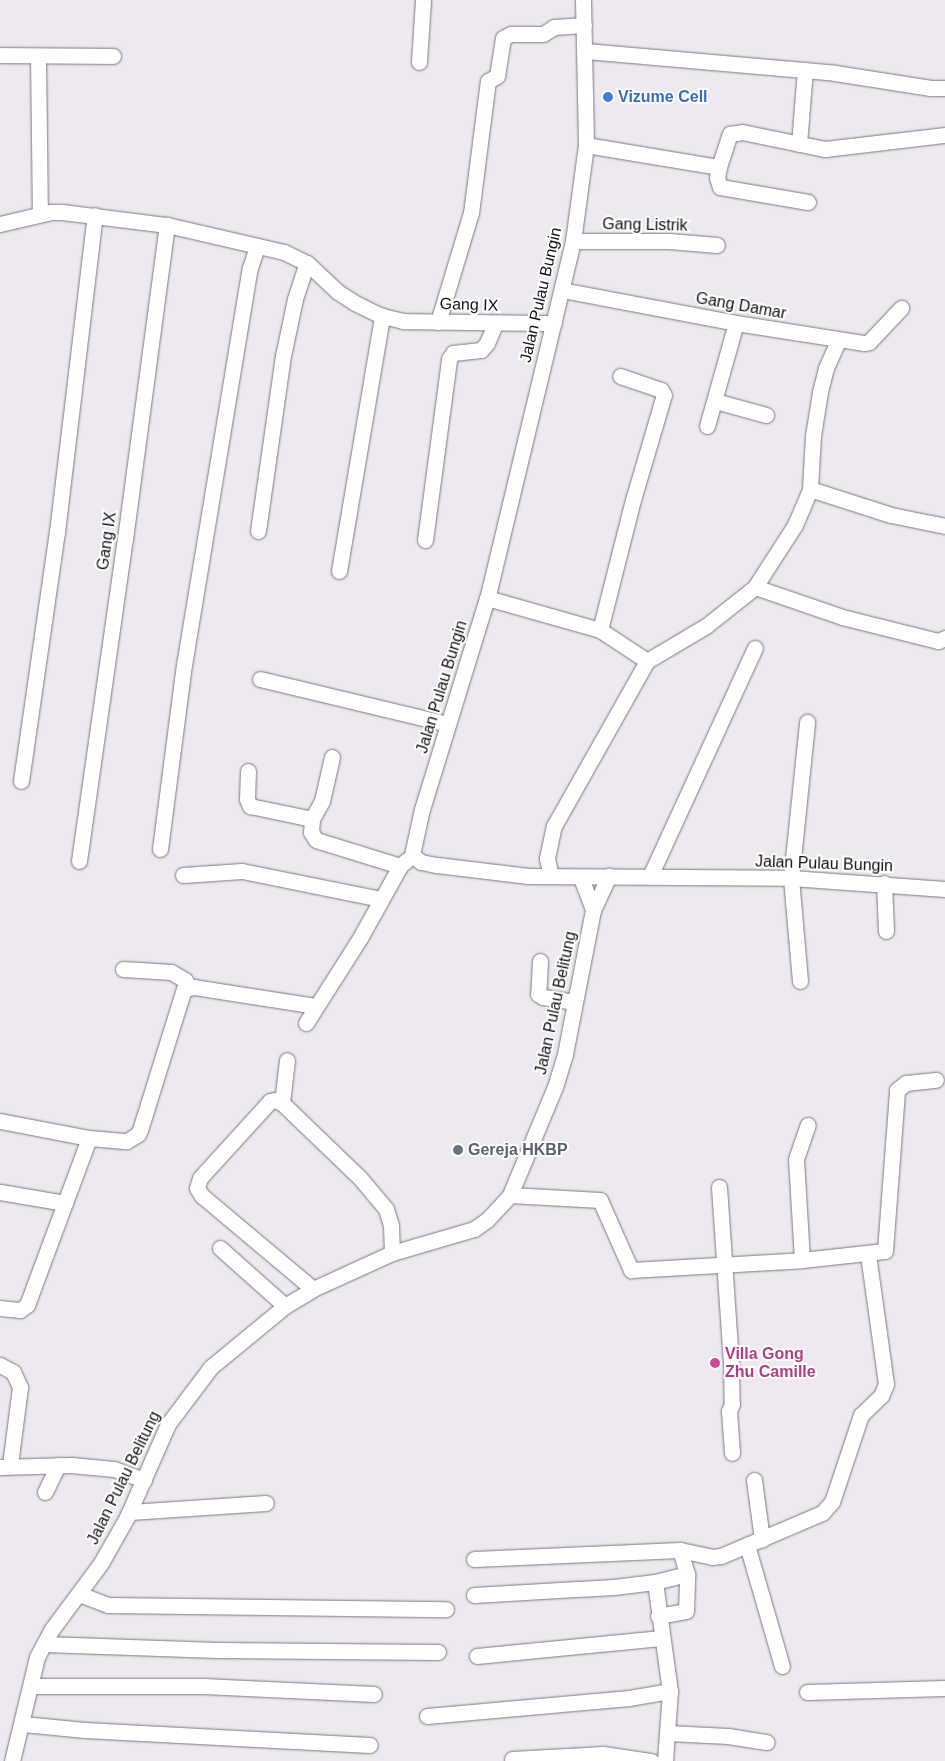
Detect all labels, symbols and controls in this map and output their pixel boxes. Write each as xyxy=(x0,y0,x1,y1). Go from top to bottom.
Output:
place label: Vizume Cell xyxy=(618,87,708,107)
marker: Vizume Cell xyxy=(602,91,614,103)
street label: Gang Listrik xyxy=(602,215,688,235)
street label: Jalan Pulau Bungin xyxy=(516,226,566,364)
street label: Gang Damar xyxy=(694,289,788,323)
street label: Gang IX xyxy=(439,294,499,316)
street label: Gang IX xyxy=(93,511,121,571)
street label: Jalan Pulau Bungin xyxy=(413,618,471,756)
street label: Jalan Pulau Bungin xyxy=(755,852,893,876)
street label: Jalan Pulau Belitung xyxy=(531,930,581,1076)
place label: Gereja HKBP xyxy=(468,1140,568,1160)
marker: Gereja HKBP xyxy=(452,1144,464,1156)
place label: Villa Gong Zhu Camille xyxy=(725,1344,816,1382)
marker: Villa Gong Zhu Camille xyxy=(709,1357,721,1369)
street label: Jalan Pulau Belitung xyxy=(83,1408,165,1548)

